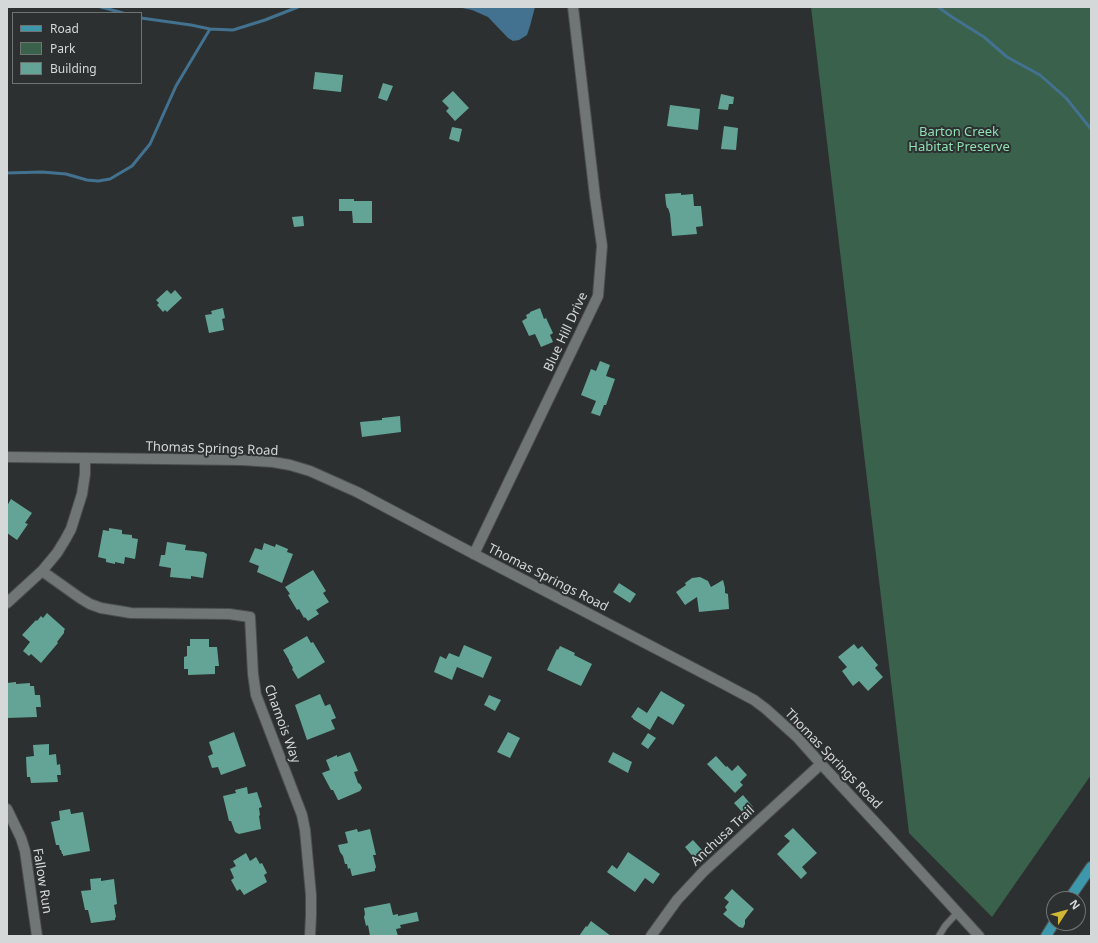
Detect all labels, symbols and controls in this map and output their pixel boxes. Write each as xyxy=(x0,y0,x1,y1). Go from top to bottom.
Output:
legend xyxy=(12,12,142,84)
text: Road xyxy=(50,20,79,37)
text: Park xyxy=(50,40,75,57)
text: Building xyxy=(50,60,97,77)
park label: Barton Creek Habitat Preserve xyxy=(908,124,1010,155)
street label: Blue Hill Drive xyxy=(541,290,591,374)
street label: Thomas Springs Road xyxy=(145,439,279,459)
street label: Thomas Springs Road xyxy=(485,541,611,615)
street label: Chamois Way xyxy=(261,683,303,765)
street label: Thomas Springs Road xyxy=(781,706,885,812)
street label: Anchusa Trail xyxy=(688,803,758,869)
street label: Fallow Run xyxy=(29,847,55,915)
north arrow xyxy=(1046,891,1086,931)
text: N xyxy=(1067,896,1084,912)

